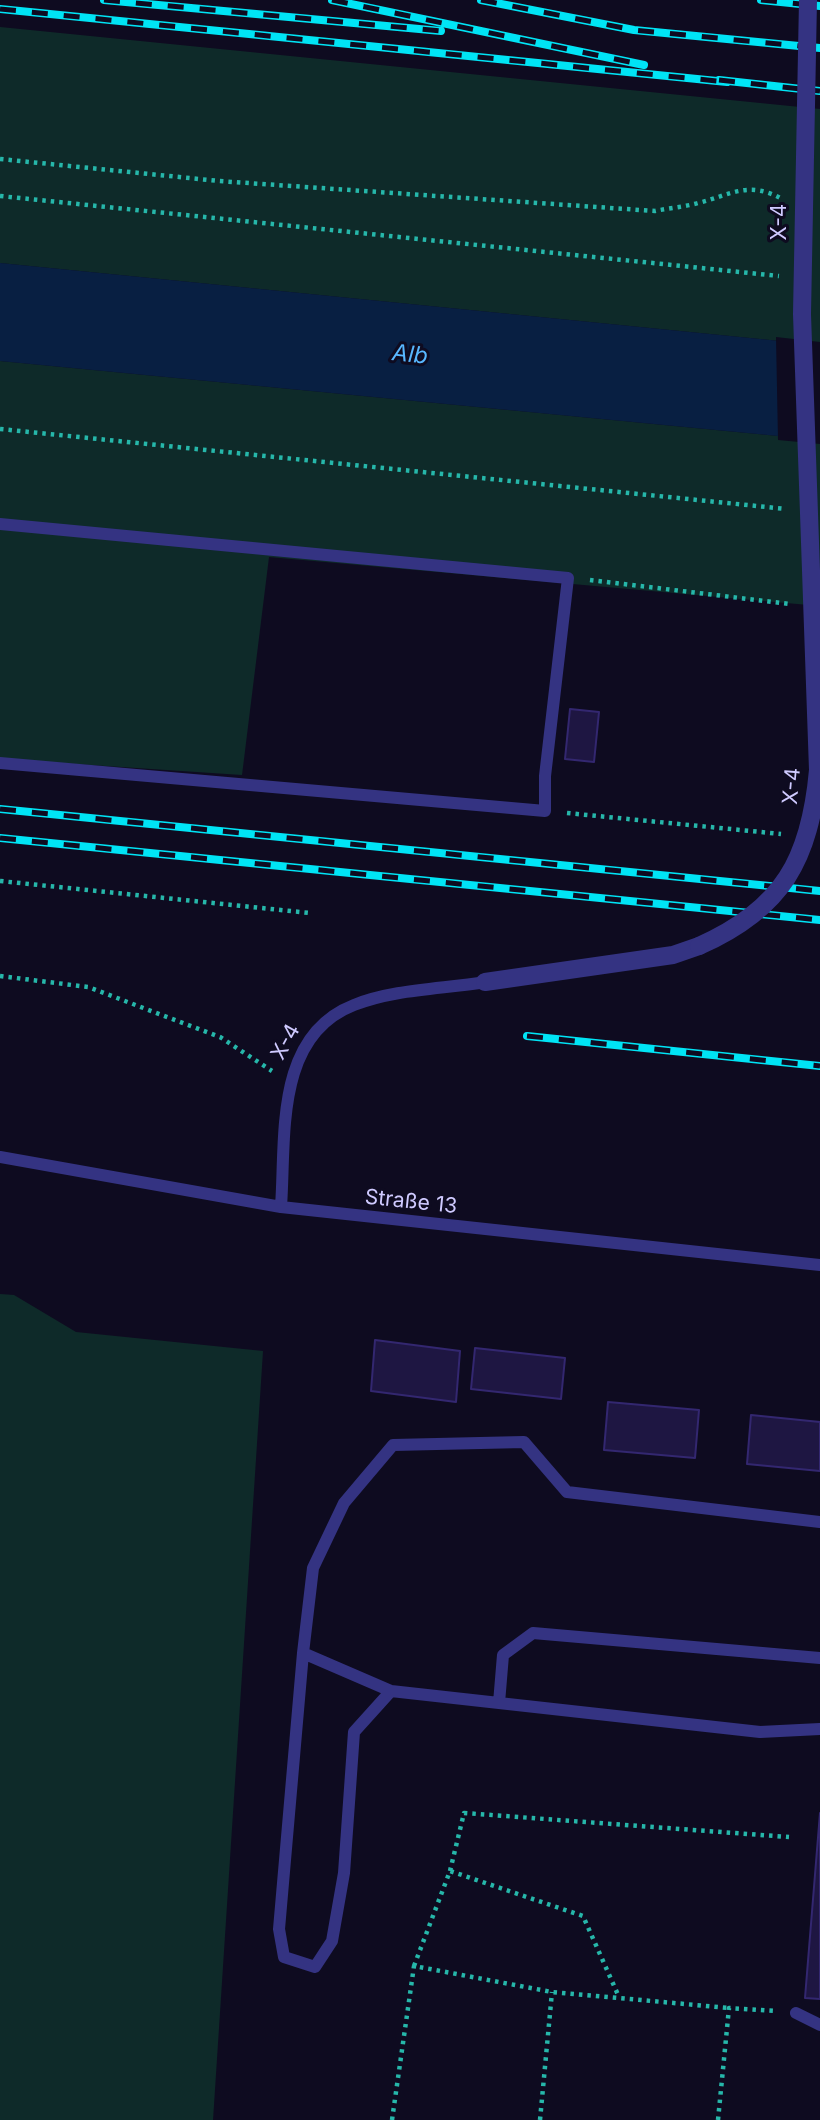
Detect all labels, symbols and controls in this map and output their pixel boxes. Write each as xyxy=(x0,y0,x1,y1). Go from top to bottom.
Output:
street label: X-4 xyxy=(767,204,793,240)
water label: Alb xyxy=(391,339,429,371)
street label: X-4 xyxy=(778,767,806,805)
street label: X-4 xyxy=(266,1020,306,1064)
street label: Straße 13 xyxy=(364,1185,458,1219)

